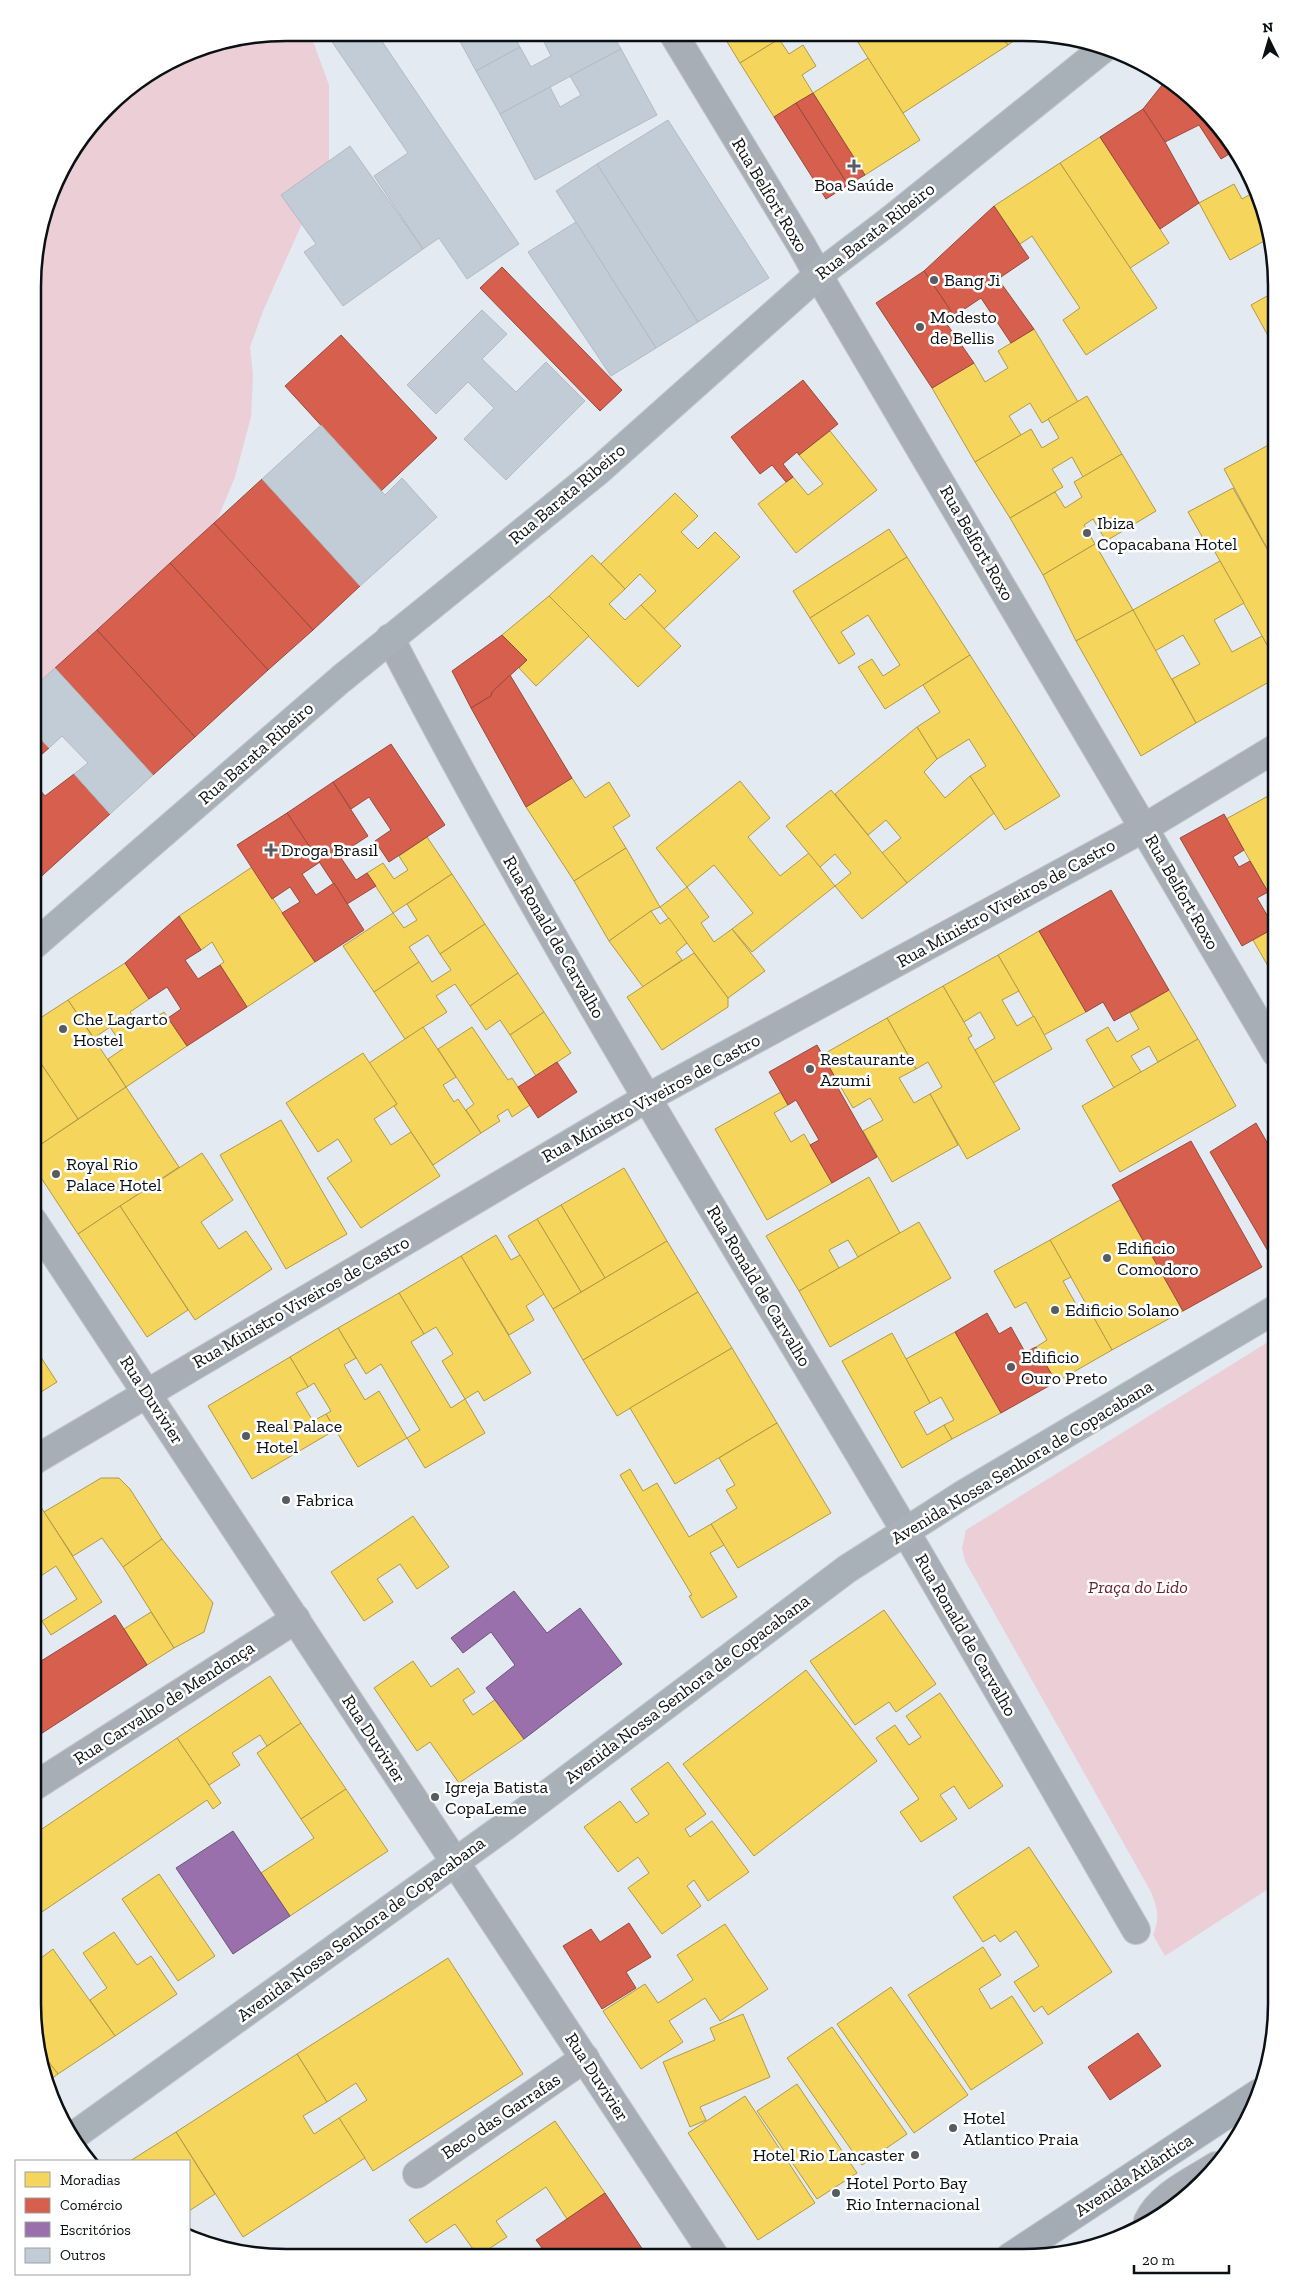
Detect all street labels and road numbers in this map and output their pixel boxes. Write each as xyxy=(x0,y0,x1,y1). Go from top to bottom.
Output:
street label: Rua Belfort Roxo xyxy=(727,134,813,256)
street label: Rua Barata Ribeiro xyxy=(811,178,939,284)
street label: Rua Barata Ribeiro xyxy=(504,439,630,549)
street label: Rua Belfort Roxo xyxy=(935,482,1019,604)
street label: Rua Barata Ribeiro xyxy=(194,697,318,809)
street label: Rua Belfort Roxo xyxy=(1140,831,1224,953)
street label: Rua Ministro Viveiros de Castro xyxy=(893,834,1119,972)
street label: Rua Ronald de Carvalho xyxy=(498,852,610,1022)
street label: Rua Ministro Viveiros de Castro xyxy=(538,1029,764,1167)
street label: Rua Ronald de Carvalho xyxy=(702,1201,816,1371)
street label: Rua Ministro Viveiros de Castro xyxy=(189,1231,413,1373)
street label: Rua Duvivier xyxy=(115,1352,189,1448)
street label: Avenida Nossa Senhora de Copacabana xyxy=(887,1375,1157,1549)
street label: Rua Ronald de Carvalho xyxy=(910,1550,1022,1720)
street label: Avenida Nossa Senhora de Copacabana xyxy=(560,1589,814,1788)
street label: Rua Carvalho de Mendonça xyxy=(70,1636,259,1770)
street label: Rua Duvivier xyxy=(337,1691,411,1787)
street label: Avenida Nossa Senhora de Copacabana xyxy=(233,1831,489,2026)
street label: Rua Duvivier xyxy=(560,2029,634,2125)
street label: Beco das Garrafas xyxy=(437,2068,565,2164)
street label: Avenida Atlântica xyxy=(1071,2128,1197,2221)

